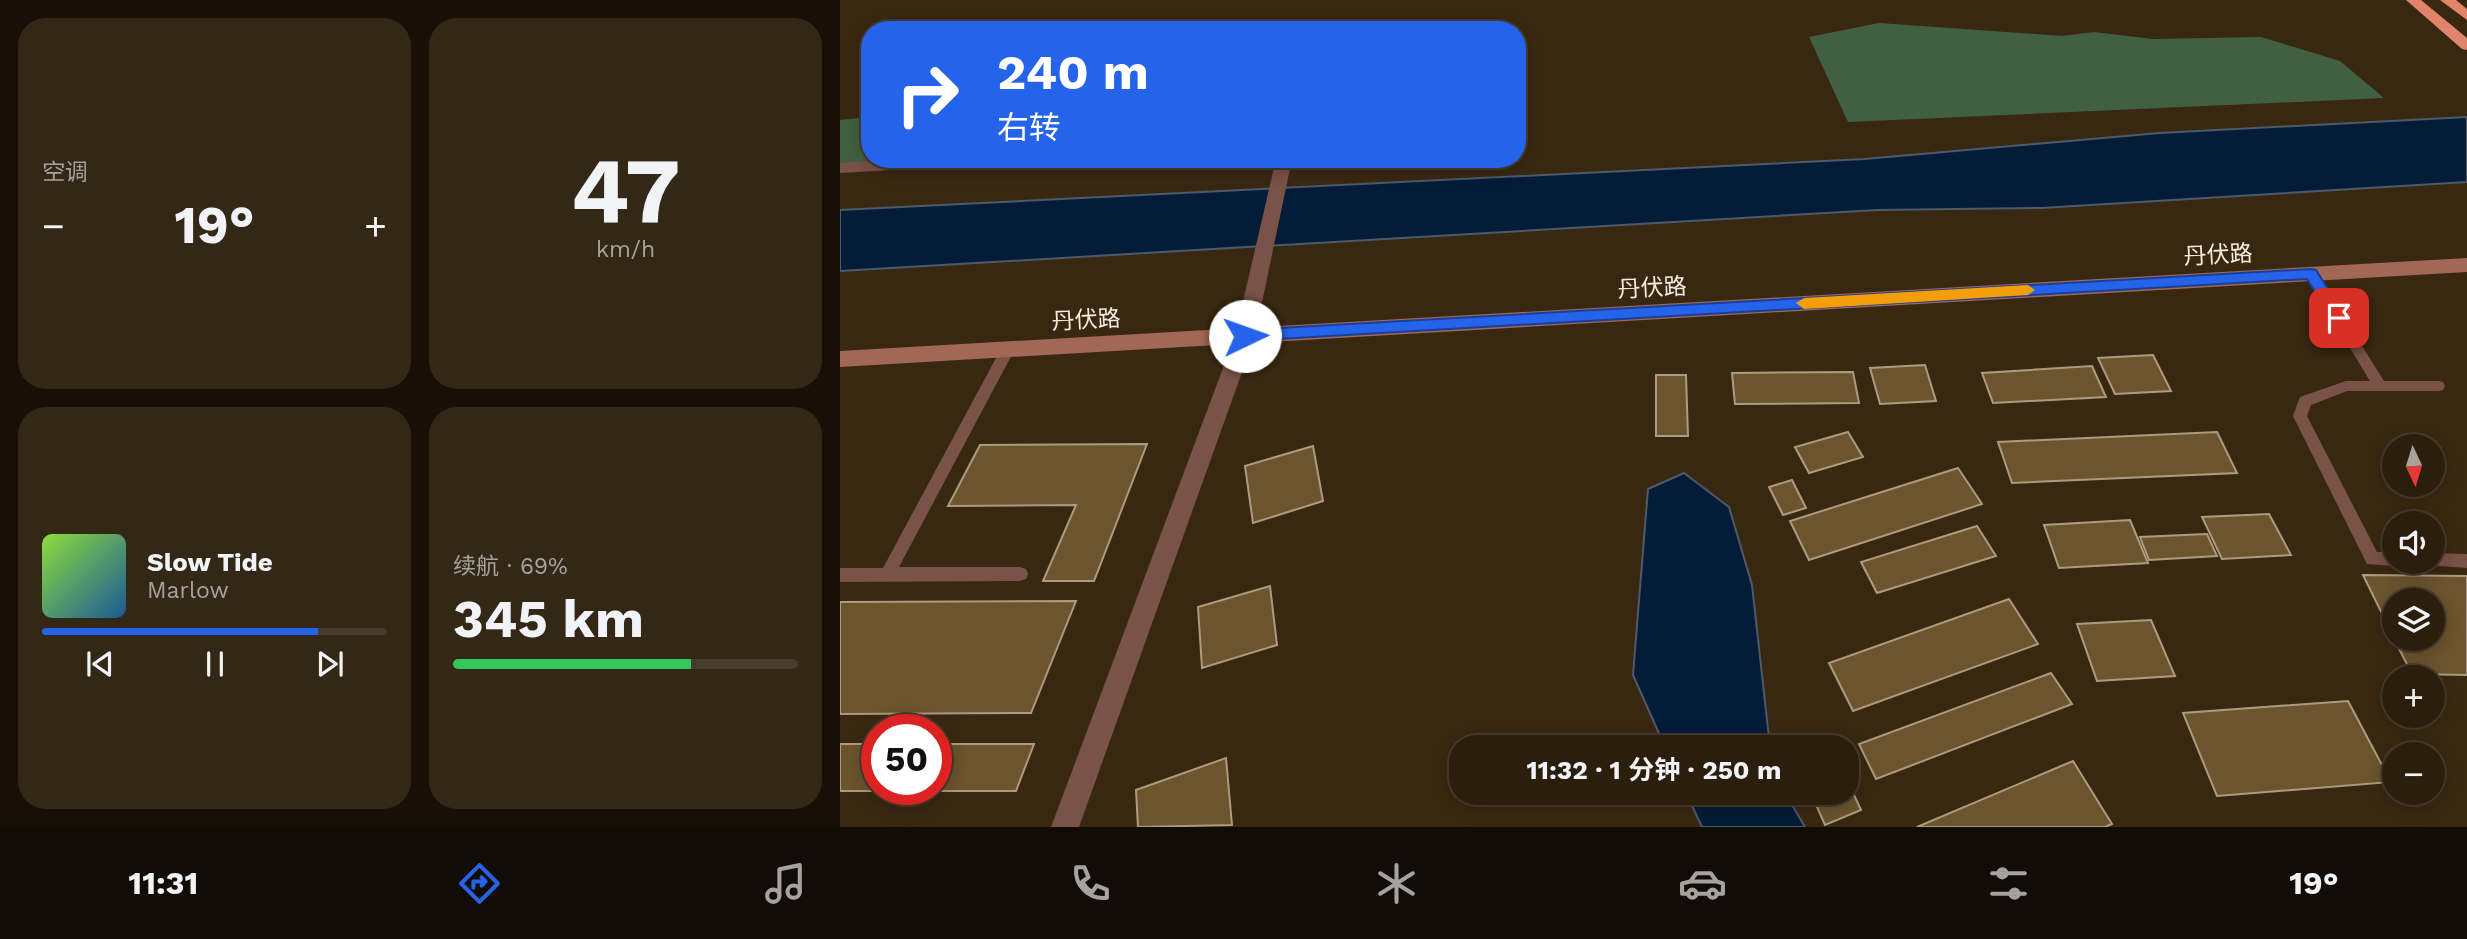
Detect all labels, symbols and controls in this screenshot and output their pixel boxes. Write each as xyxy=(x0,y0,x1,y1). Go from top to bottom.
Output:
text: 240 m xyxy=(997,43,1149,101)
icon: right xyxy=(882,49,973,140)
text: 右转 xyxy=(997,109,1061,147)
text: 47 xyxy=(571,137,680,244)
text: 空调 xyxy=(42,159,88,186)
text: 19° xyxy=(174,195,255,256)
text: − xyxy=(42,204,65,248)
text: + xyxy=(364,204,387,248)
text: km/h xyxy=(596,236,655,263)
street label: 丹伏路 xyxy=(2183,240,2253,270)
street label: 丹伏路 xyxy=(1617,273,1687,303)
pin xyxy=(2309,288,2369,348)
position arrow xyxy=(1208,299,1282,373)
icon: arrive xyxy=(2320,299,2358,337)
street label: 丹伏路 xyxy=(1051,305,1121,335)
north arrow xyxy=(2382,434,2445,497)
map controls xyxy=(2382,434,2445,805)
button: sound xyxy=(2382,511,2445,574)
text: Slow Tide xyxy=(147,547,273,577)
text: 续航 · 69% xyxy=(453,553,568,580)
text: Marlow xyxy=(147,577,229,604)
button: layers xyxy=(2382,588,2445,651)
text: 345 km xyxy=(453,589,644,650)
icon: previous xyxy=(81,645,119,683)
icon: pause xyxy=(196,645,234,683)
icon: next xyxy=(311,645,349,683)
button: + xyxy=(2382,665,2445,728)
speed limit sign: 50 xyxy=(861,714,952,805)
button: − xyxy=(2382,742,2445,805)
text: 11:32 · 1 分钟 · 250 m xyxy=(1527,755,1781,785)
icon: directions xyxy=(455,859,504,908)
icon: music xyxy=(761,859,810,908)
icon: phone xyxy=(1066,859,1115,908)
icon: climate xyxy=(1372,859,1421,908)
icon: car xyxy=(1678,859,1727,908)
icon: filters xyxy=(1984,859,2033,908)
text: 11:31 xyxy=(128,864,198,902)
text: 19° xyxy=(2289,864,2339,902)

